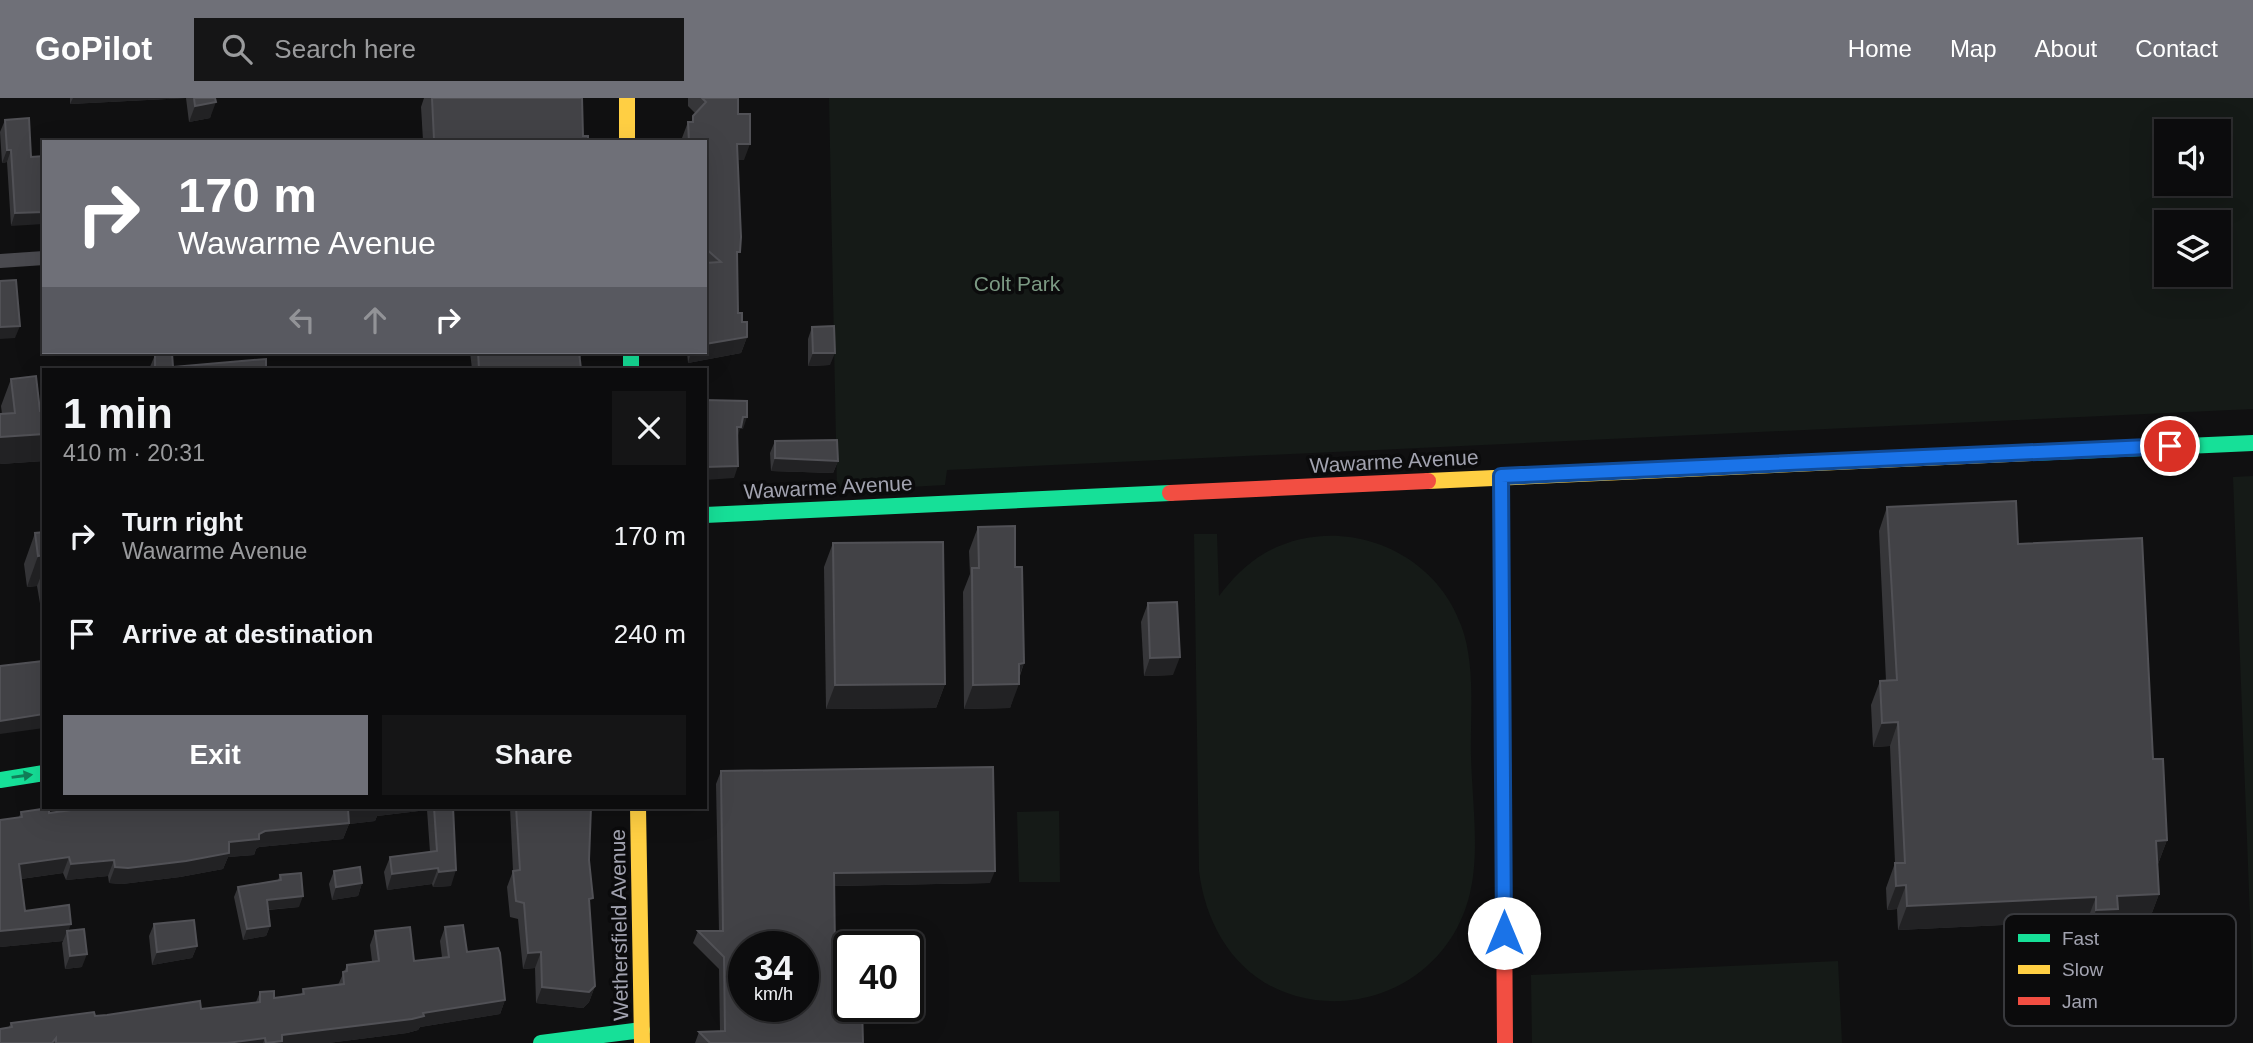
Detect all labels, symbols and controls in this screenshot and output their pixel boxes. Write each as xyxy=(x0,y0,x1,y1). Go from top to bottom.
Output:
search box xyxy=(194,18,684,81)
text: GoPilot xyxy=(35,30,152,67)
icon: search xyxy=(218,30,256,68)
text: Search here xyxy=(274,34,416,64)
text: Home xyxy=(1848,35,1912,62)
text: Map xyxy=(1950,35,1997,62)
text: About xyxy=(2035,35,2097,62)
text: Contact xyxy=(2135,35,2218,62)
map controls xyxy=(2154,119,2231,287)
button: sound xyxy=(2154,119,2231,196)
icon: right xyxy=(63,168,154,259)
text: 170 m xyxy=(178,168,317,222)
button: layers xyxy=(2154,210,2231,287)
text: Wawarme Avenue xyxy=(178,225,436,261)
park label: Colt Park xyxy=(974,272,1061,295)
icon: left xyxy=(283,301,321,339)
icon: ahead xyxy=(356,301,394,339)
icon: right xyxy=(429,301,467,339)
text: 1 min xyxy=(63,390,173,437)
button: close xyxy=(612,391,686,465)
pin xyxy=(2140,416,2200,476)
icon: arrive xyxy=(2151,427,2189,465)
text: 410 m · 20:31 xyxy=(63,440,205,466)
street label: Wawarme Avenue xyxy=(1309,445,1479,477)
street label: Wawarme Avenue xyxy=(743,471,913,503)
text: Turn right xyxy=(122,507,243,537)
icon: right xyxy=(63,517,101,555)
text: 170 m xyxy=(614,521,686,551)
text: Wawarme Avenue xyxy=(122,538,307,564)
icon: arrive xyxy=(63,615,101,653)
text: Arrive at destination xyxy=(122,619,373,649)
text: 240 m xyxy=(614,619,686,649)
button: Exit xyxy=(63,715,368,795)
button: Share xyxy=(382,715,686,795)
one-way arrow xyxy=(11,771,33,782)
street label: Wethersfield Avenue xyxy=(606,829,632,1021)
position arrow xyxy=(1467,896,1541,970)
legend xyxy=(2004,914,2236,1026)
text: Fast xyxy=(2062,928,2100,949)
speed limit sign: 40 xyxy=(833,931,924,1022)
text: 34 xyxy=(754,948,793,987)
text: Slow xyxy=(2062,959,2103,980)
text: km/h xyxy=(754,984,793,1004)
text: Jam xyxy=(2062,991,2098,1012)

